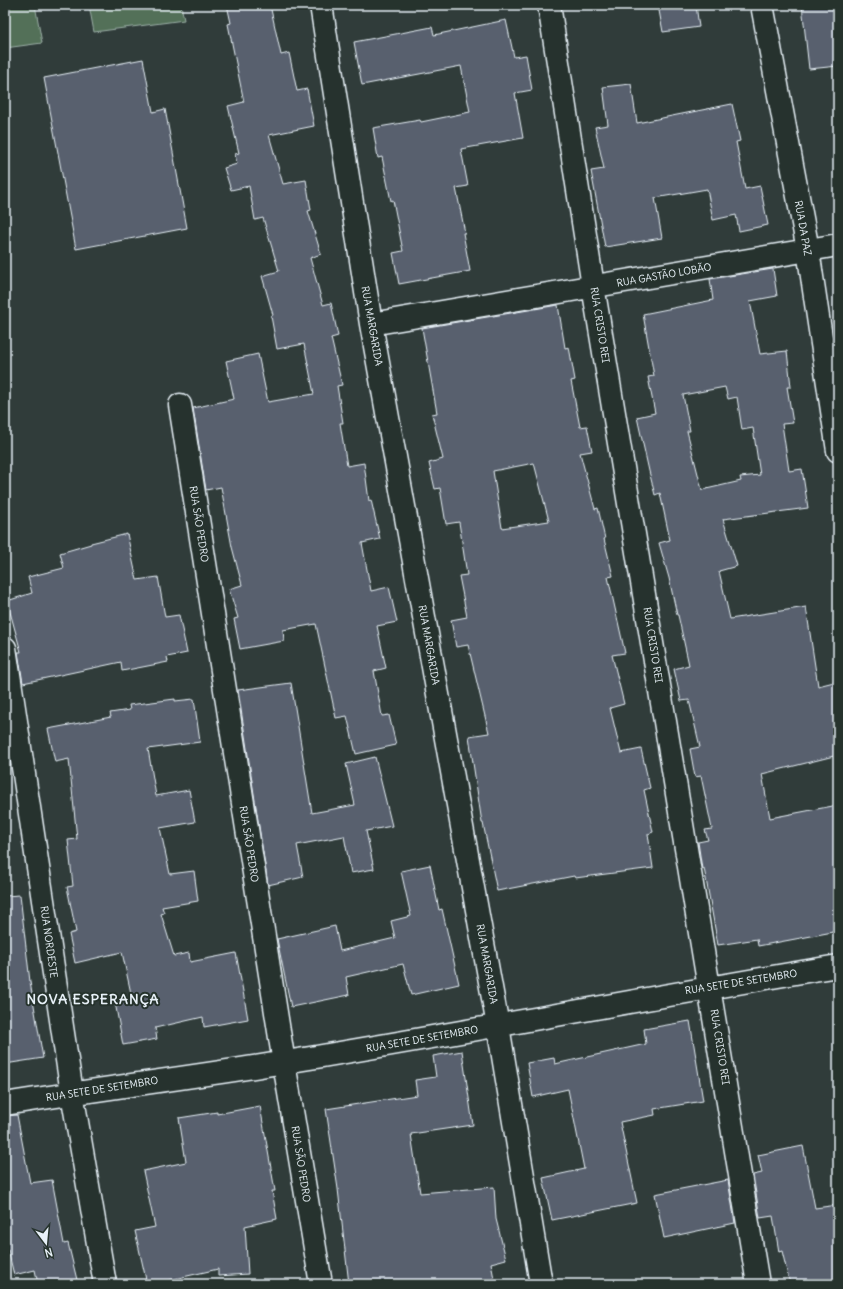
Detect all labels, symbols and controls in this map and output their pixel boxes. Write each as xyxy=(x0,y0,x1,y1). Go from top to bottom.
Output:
street label: RUA DA PAZ xyxy=(792,199,814,257)
street label: RUA GASTÃO LOBÃO xyxy=(616,260,713,290)
street label: RUA MARGARIDA xyxy=(359,285,386,367)
street label: RUA CRISTO REI xyxy=(588,286,612,364)
street label: RUA SÃO PEDRO xyxy=(187,485,211,563)
street label: RUA MARGARIDA xyxy=(416,604,443,686)
street label: RUA CRISTO REI xyxy=(641,606,665,684)
street label: RUA SÃO PEDRO xyxy=(237,805,261,883)
street label: RUA NORDESTE xyxy=(38,905,61,979)
street label: RUA MARGARIDA xyxy=(474,923,501,1005)
street label: RUA SETE DE SETEMBRO xyxy=(684,967,798,997)
district label: NOVA ESPERANÇA xyxy=(26,990,160,1008)
street label: RUA CRISTO REI xyxy=(708,1008,732,1086)
street label: RUA SETE DE SETEMBRO xyxy=(365,1023,479,1055)
street label: RUA SETE DE SETEMBRO xyxy=(45,1074,159,1104)
street label: RUA SÃO PEDRO xyxy=(289,1125,313,1203)
north arrow xyxy=(26,1223,66,1263)
text: N xyxy=(43,1245,54,1260)

